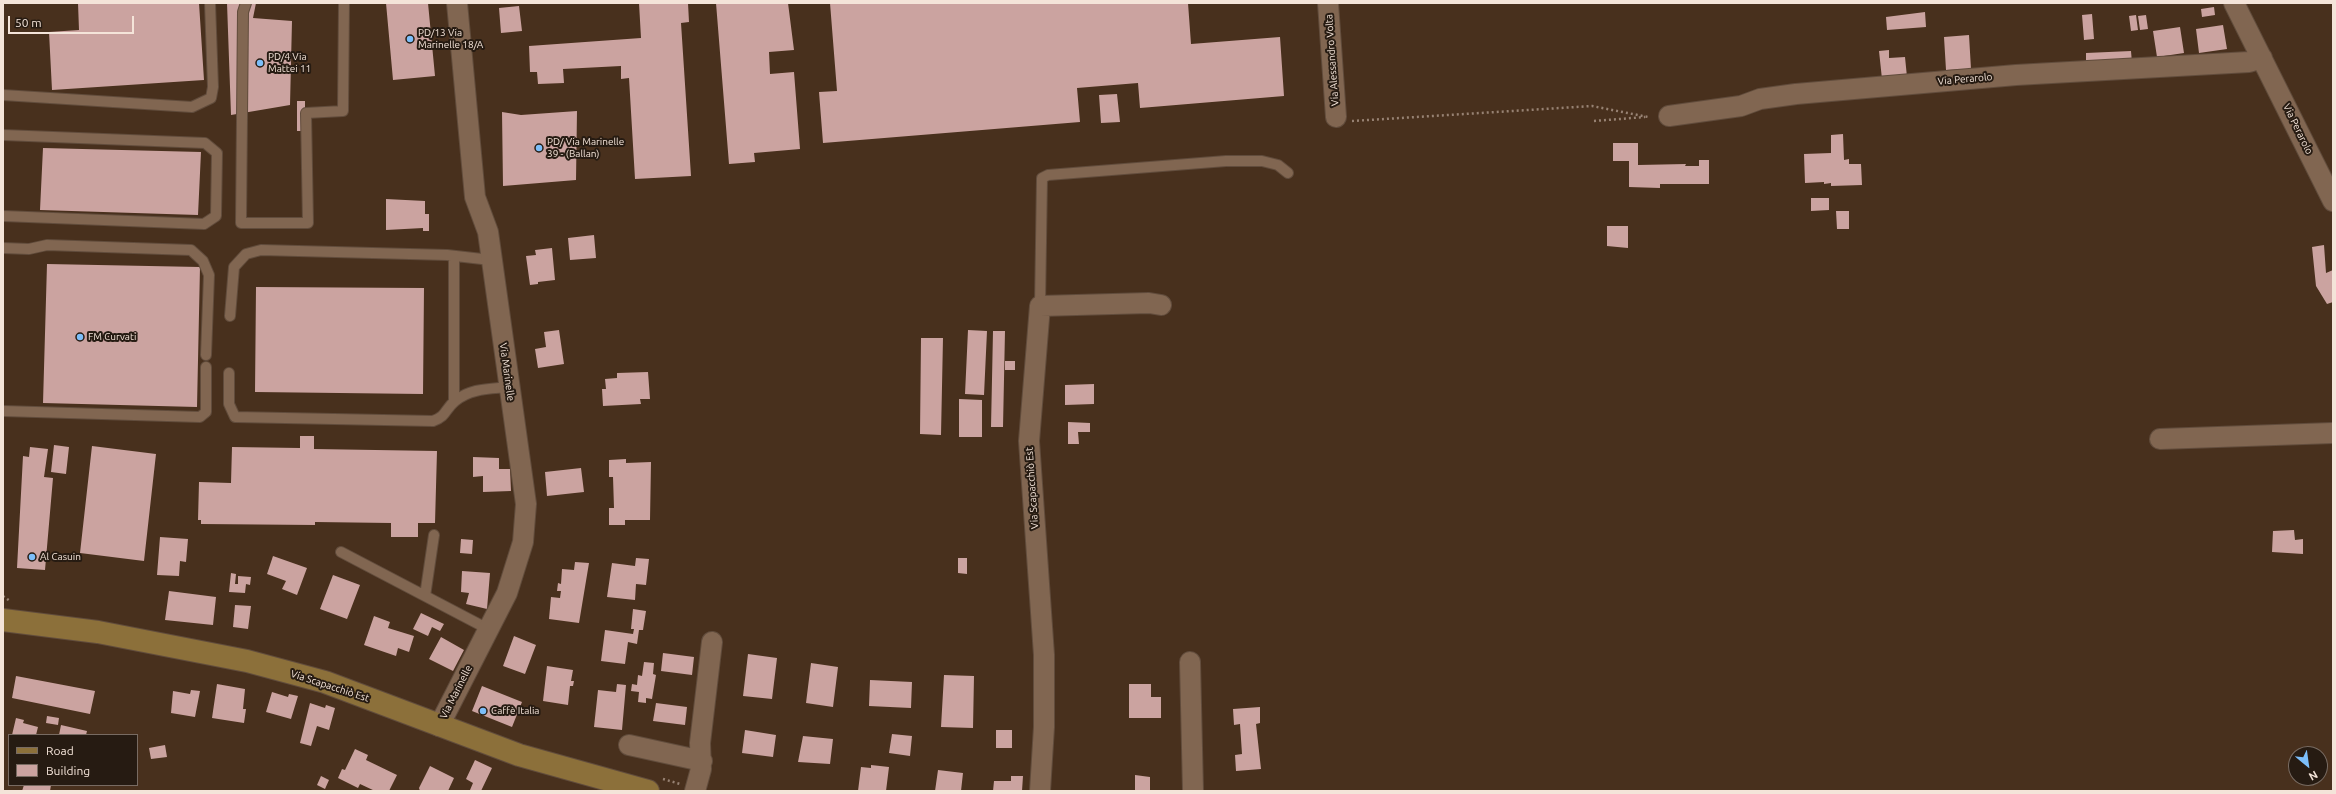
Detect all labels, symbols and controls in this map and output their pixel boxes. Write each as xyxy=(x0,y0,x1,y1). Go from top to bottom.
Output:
scale bar xyxy=(10,8,136,34)
street label: Via Alessandro Volta xyxy=(1323,14,1341,106)
text: 50 m xyxy=(15,16,42,29)
place label: PD/13 Via Marinelle 18/A xyxy=(418,27,483,50)
marker: PD/13 Via Marinelle 18/A xyxy=(405,34,415,44)
place label: PD/4 Via Mattei 11 xyxy=(268,51,311,74)
marker: PD/4 Via Mattei 11 xyxy=(255,58,265,68)
street label: Via Perarolo xyxy=(1937,71,1993,87)
street label: Via Perarolo xyxy=(2281,102,2315,156)
place label: PD/ Via Marinelle 39 - (Ballan) xyxy=(547,136,624,160)
marker: PD/ Via Marinelle 39 - (Ballan) xyxy=(534,143,544,153)
place label: FM Curvati xyxy=(88,331,136,343)
marker: FM Curvati xyxy=(75,332,85,342)
street label: Via Marinelle xyxy=(497,342,517,402)
street label: Via Scapacchiò Est xyxy=(1023,447,1041,529)
place label: Al Casuin xyxy=(40,551,81,563)
marker: Al Casuin xyxy=(27,552,37,562)
street label: Via Marinelle xyxy=(437,663,475,721)
street label: Via Scapacchiò Est xyxy=(289,668,371,704)
place label: Caffè Italia xyxy=(491,705,539,717)
marker: Caffè Italia xyxy=(478,706,488,716)
legend xyxy=(8,734,138,786)
text: Road xyxy=(46,744,74,757)
north arrow xyxy=(2288,746,2328,786)
text: Building xyxy=(46,764,90,777)
text: N xyxy=(2307,768,2320,783)

